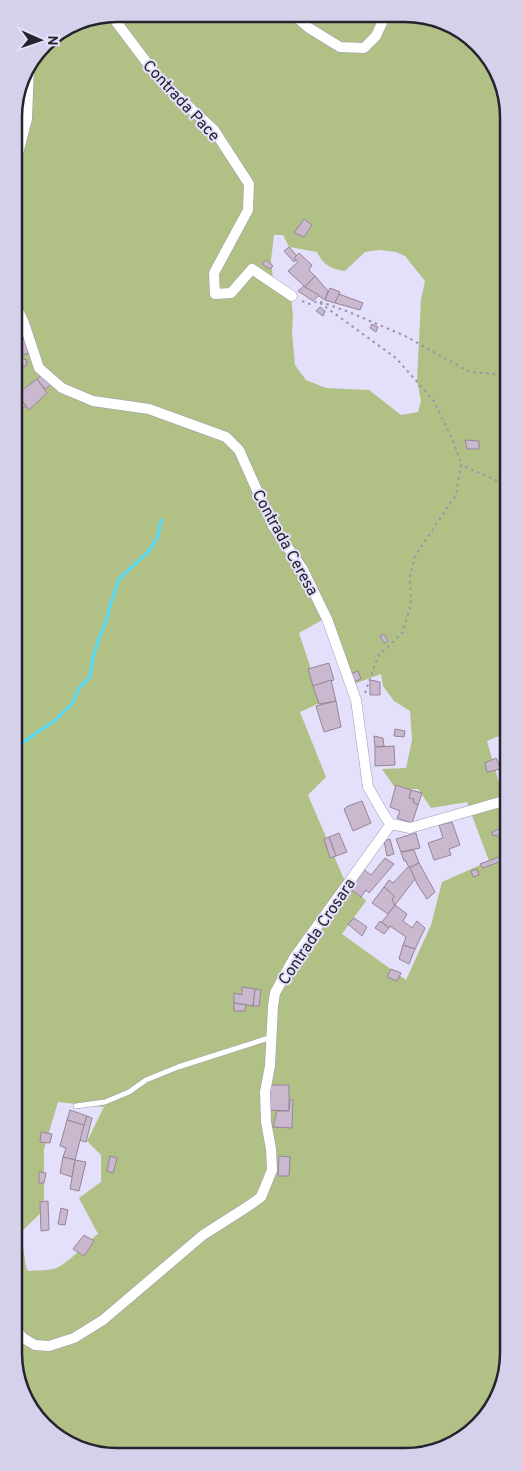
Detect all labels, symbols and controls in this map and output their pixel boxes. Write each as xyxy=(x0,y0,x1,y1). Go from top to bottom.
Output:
north arrow xyxy=(15,15,65,65)
text: N xyxy=(43,35,60,46)
street label: Contrada Pace xyxy=(138,56,223,146)
street label: Contrada Ceresa xyxy=(247,486,322,600)
street label: Contrada Crosara xyxy=(275,875,361,989)

